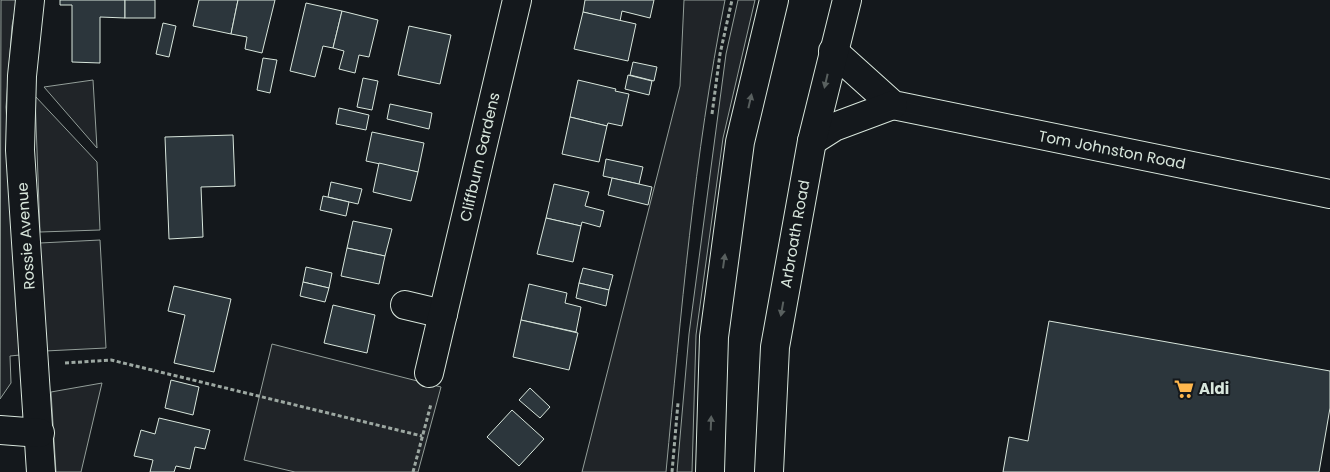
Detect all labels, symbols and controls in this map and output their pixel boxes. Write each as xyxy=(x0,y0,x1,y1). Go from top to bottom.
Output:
one-way arrow xyxy=(822,73,830,88)
street label: Cliffburn Gardens xyxy=(454,90,505,224)
one-way arrow xyxy=(746,94,754,109)
street label: Tom Johnston Road xyxy=(1037,125,1187,174)
street label: Arbroath Road xyxy=(775,178,814,290)
street label: Rossie Avenue xyxy=(11,182,40,290)
one-way arrow xyxy=(721,253,729,269)
one-way arrow xyxy=(777,302,785,318)
supermarket icon: Aldi xyxy=(1173,378,1195,400)
place label: Aldi xyxy=(1199,378,1229,399)
one-way arrow xyxy=(708,415,716,431)

